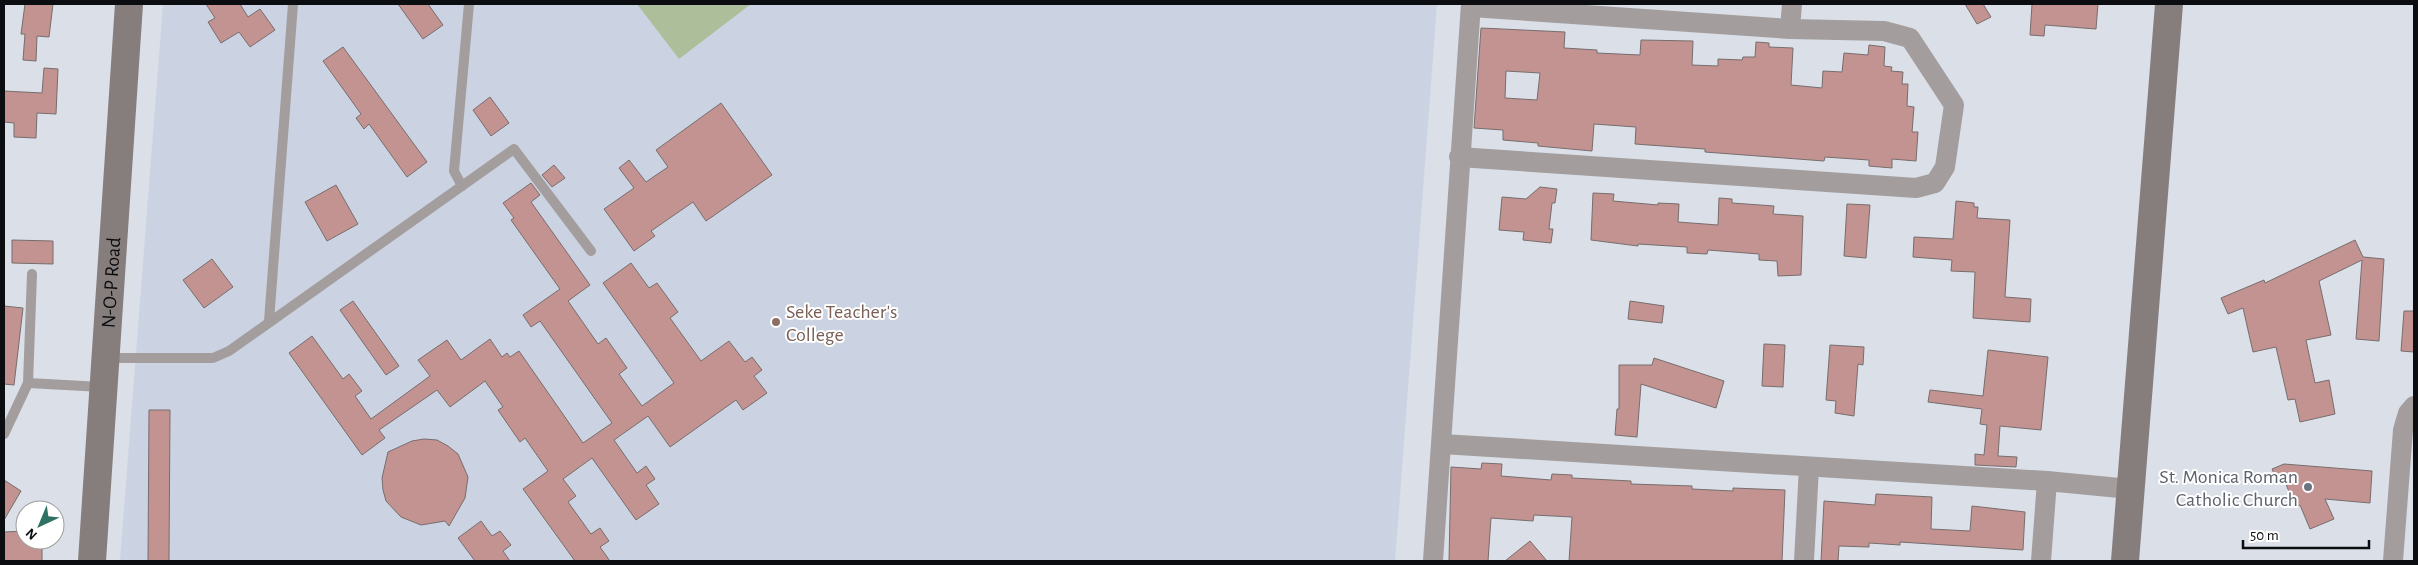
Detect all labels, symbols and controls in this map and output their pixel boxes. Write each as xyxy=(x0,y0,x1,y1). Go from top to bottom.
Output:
street label: N-O-P Road xyxy=(98,237,124,329)
place label: Seke Teacher's College xyxy=(786,302,897,345)
marker: Seke Teacher's College xyxy=(770,316,782,328)
place label: St. Monica Roman Catholic Church xyxy=(2159,467,2298,510)
marker: St. Monica Roman Catholic Church xyxy=(2302,481,2314,493)
north arrow xyxy=(15,500,65,550)
scale bar xyxy=(2243,518,2369,550)
text: N xyxy=(23,525,40,542)
text: 50 m xyxy=(2250,528,2279,543)

